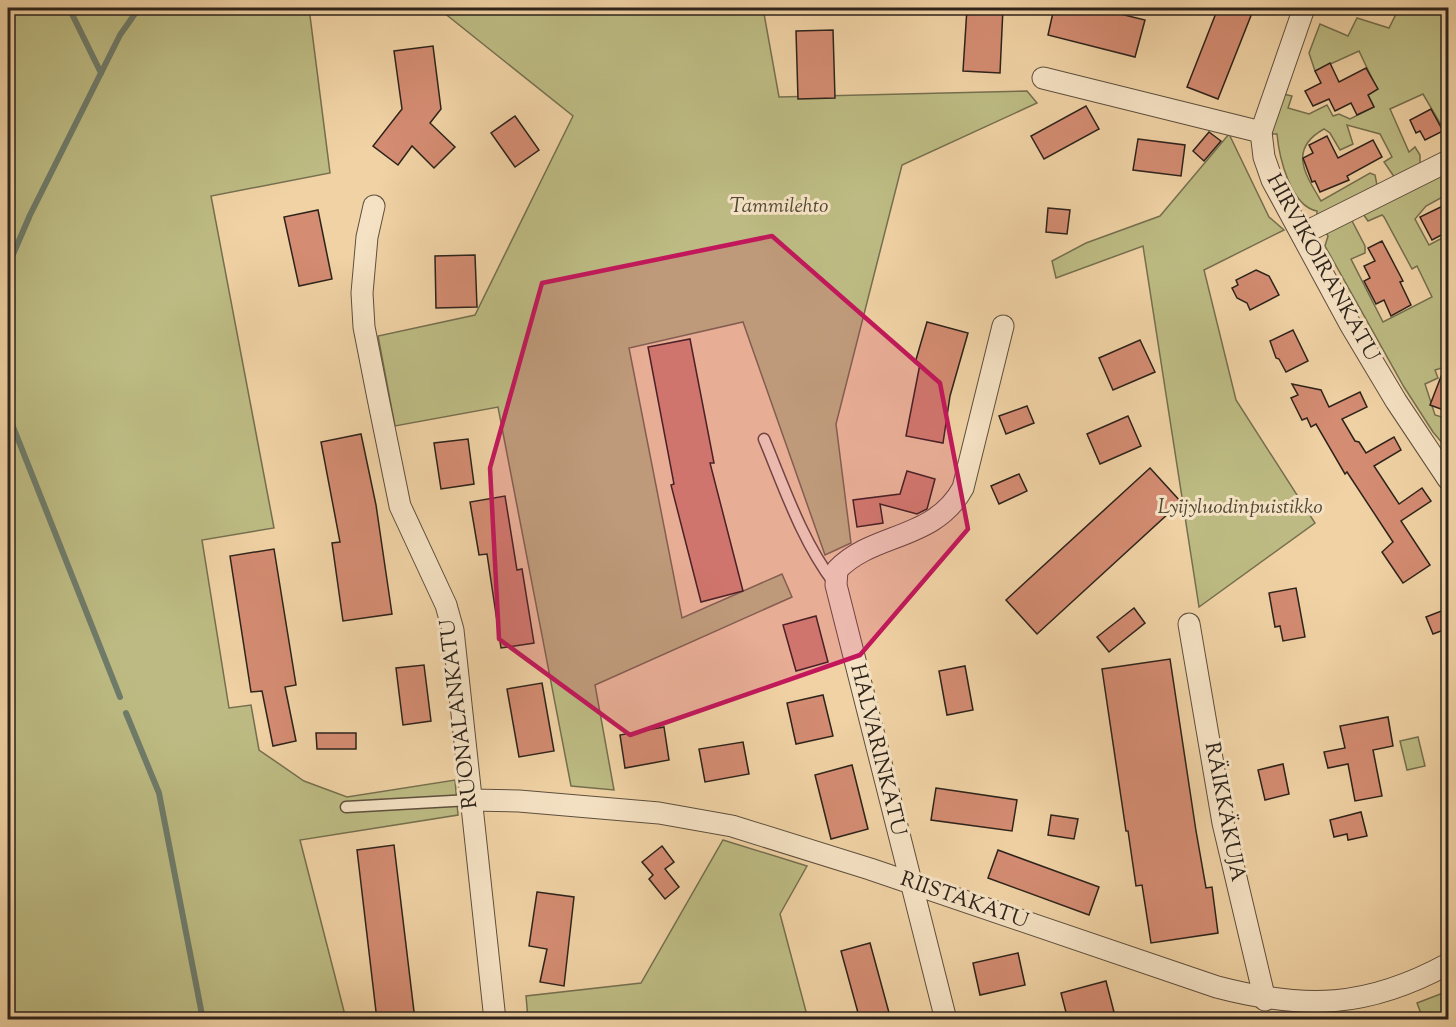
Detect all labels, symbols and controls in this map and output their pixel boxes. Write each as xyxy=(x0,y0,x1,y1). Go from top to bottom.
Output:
street label: HIRVIKOIRANKATU xyxy=(1258,169,1386,367)
park label: Tammilehto xyxy=(730,192,828,222)
park label: Lyijyluodinpuistikko xyxy=(1157,493,1323,523)
street label: RUONALANKATU xyxy=(433,617,487,811)
street label: HALVARINKATU xyxy=(841,661,913,839)
street label: RÄIKKÄKUJA xyxy=(1196,740,1252,884)
street label: RIISTAKATU xyxy=(896,865,1032,937)

